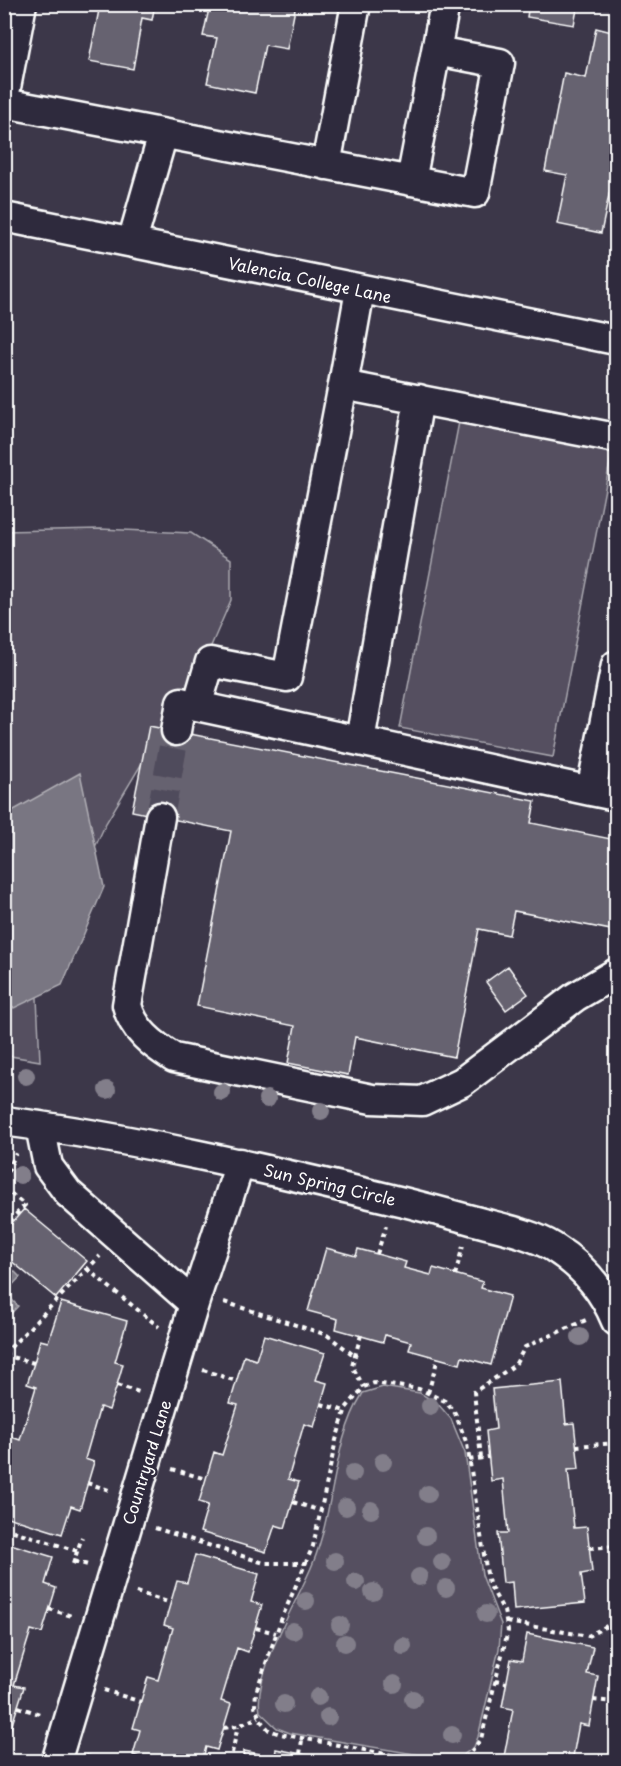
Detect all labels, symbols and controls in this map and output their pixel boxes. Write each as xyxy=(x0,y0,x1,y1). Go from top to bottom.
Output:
street label: Valencia College Lane xyxy=(226,250,394,308)
street label: Sun Spring Circle xyxy=(261,1157,399,1211)
street label: Countryard Lane xyxy=(116,1397,176,1527)

